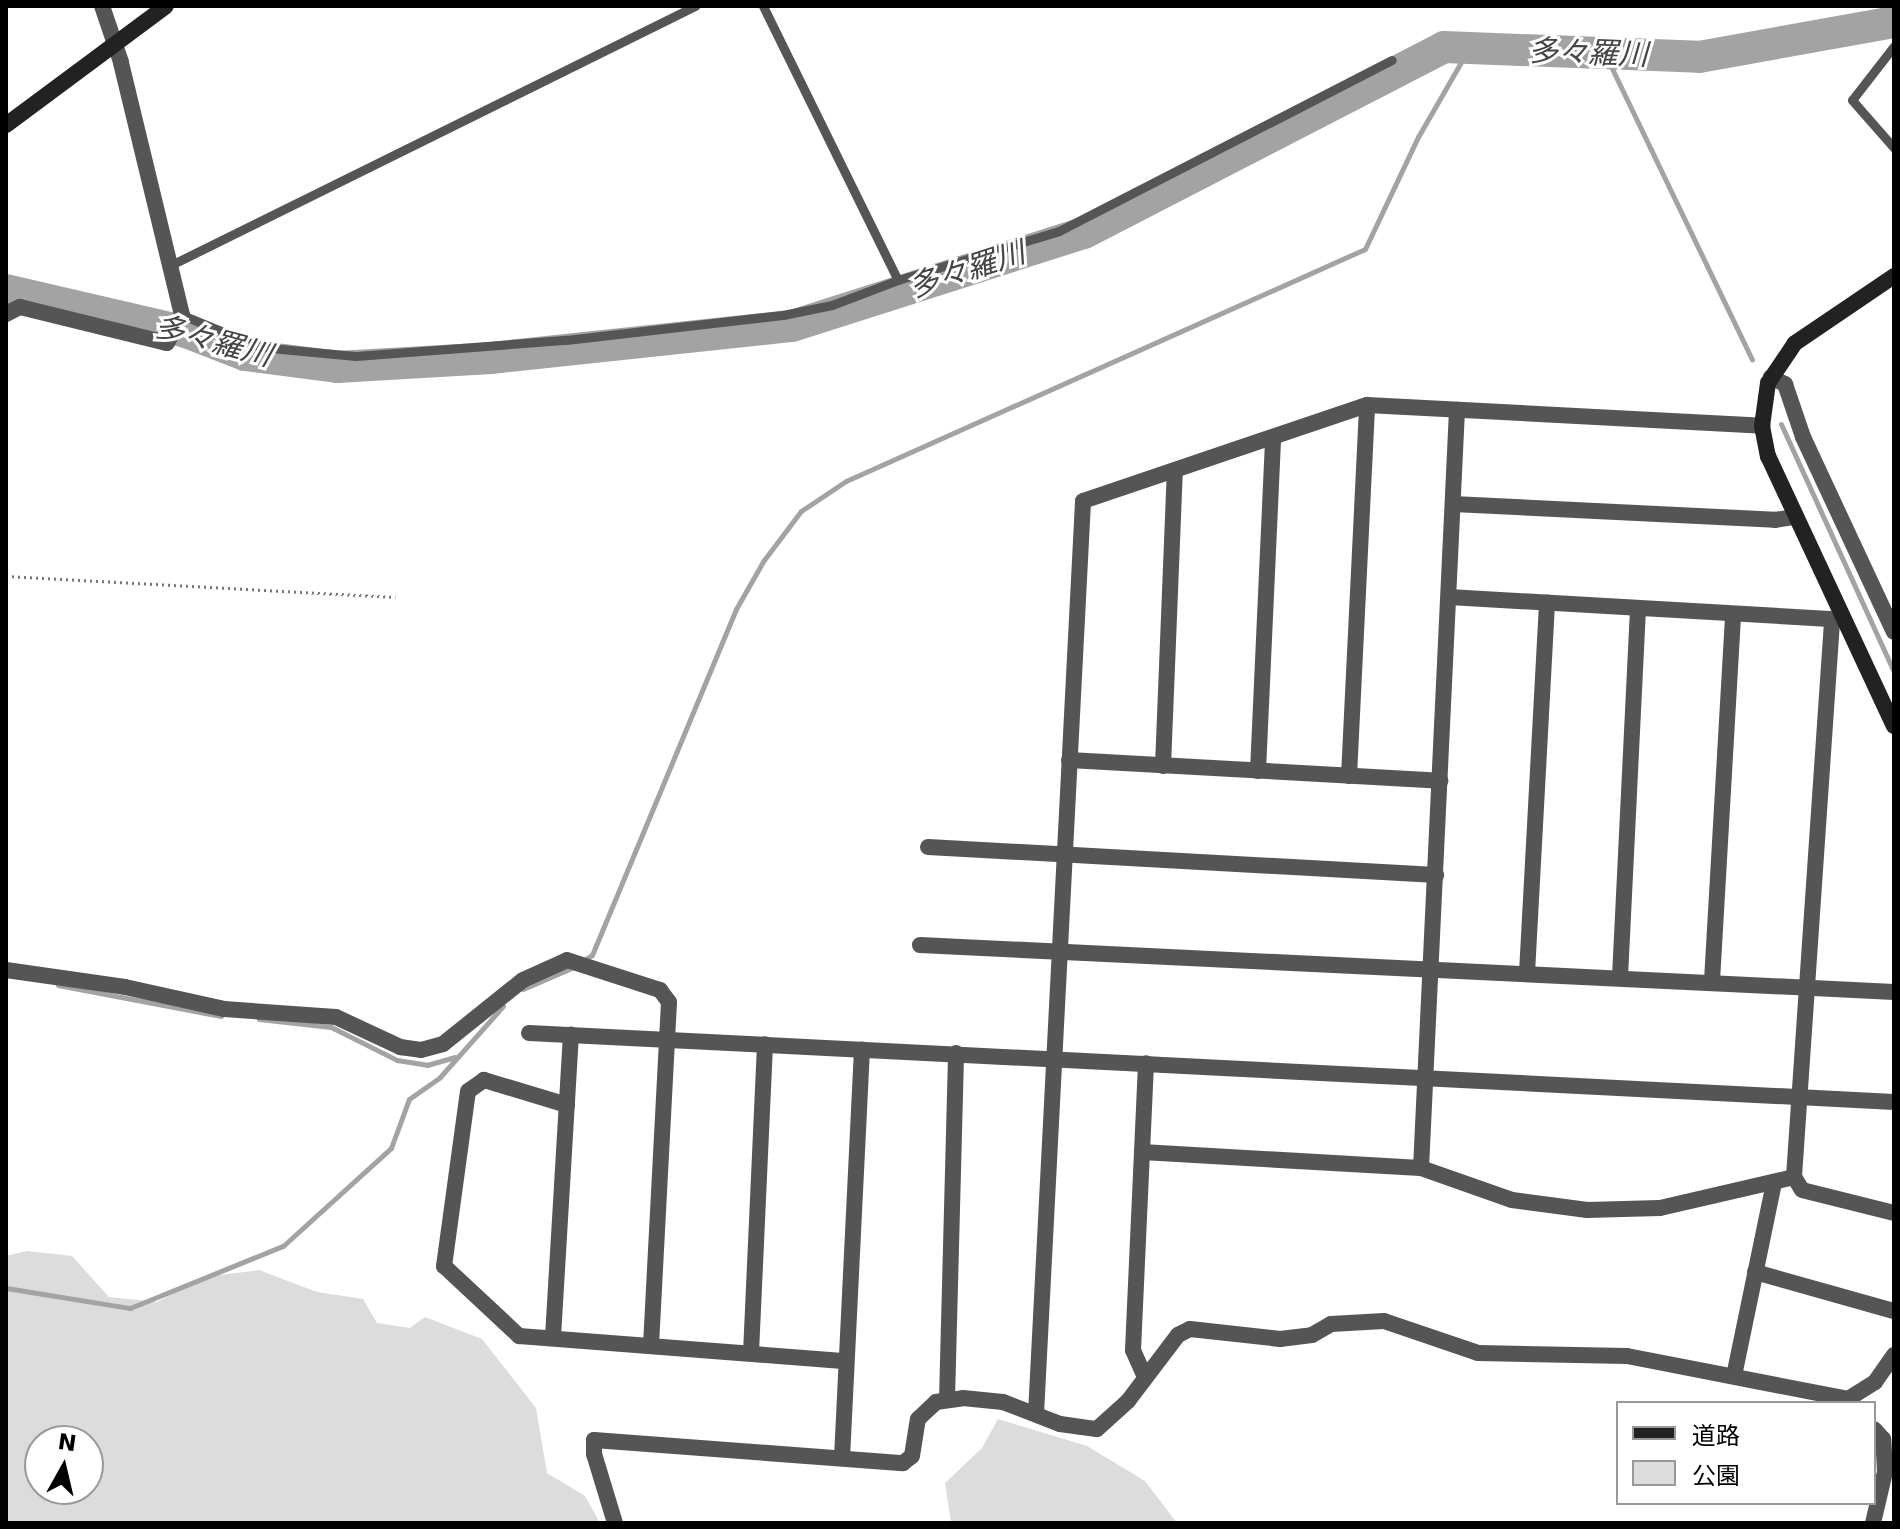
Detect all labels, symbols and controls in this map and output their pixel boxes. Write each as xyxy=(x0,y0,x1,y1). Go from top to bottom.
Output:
water label: 多々羅川 xyxy=(1527,33,1649,73)
water label: 多々羅川 xyxy=(904,234,1030,306)
water label: 多々羅川 xyxy=(150,308,276,374)
legend xyxy=(1616,1401,1876,1505)
text: 道路 xyxy=(1692,1422,1740,1450)
north arrow xyxy=(24,1425,104,1505)
text: N xyxy=(56,1429,78,1456)
text: 公園 xyxy=(1692,1462,1740,1490)

